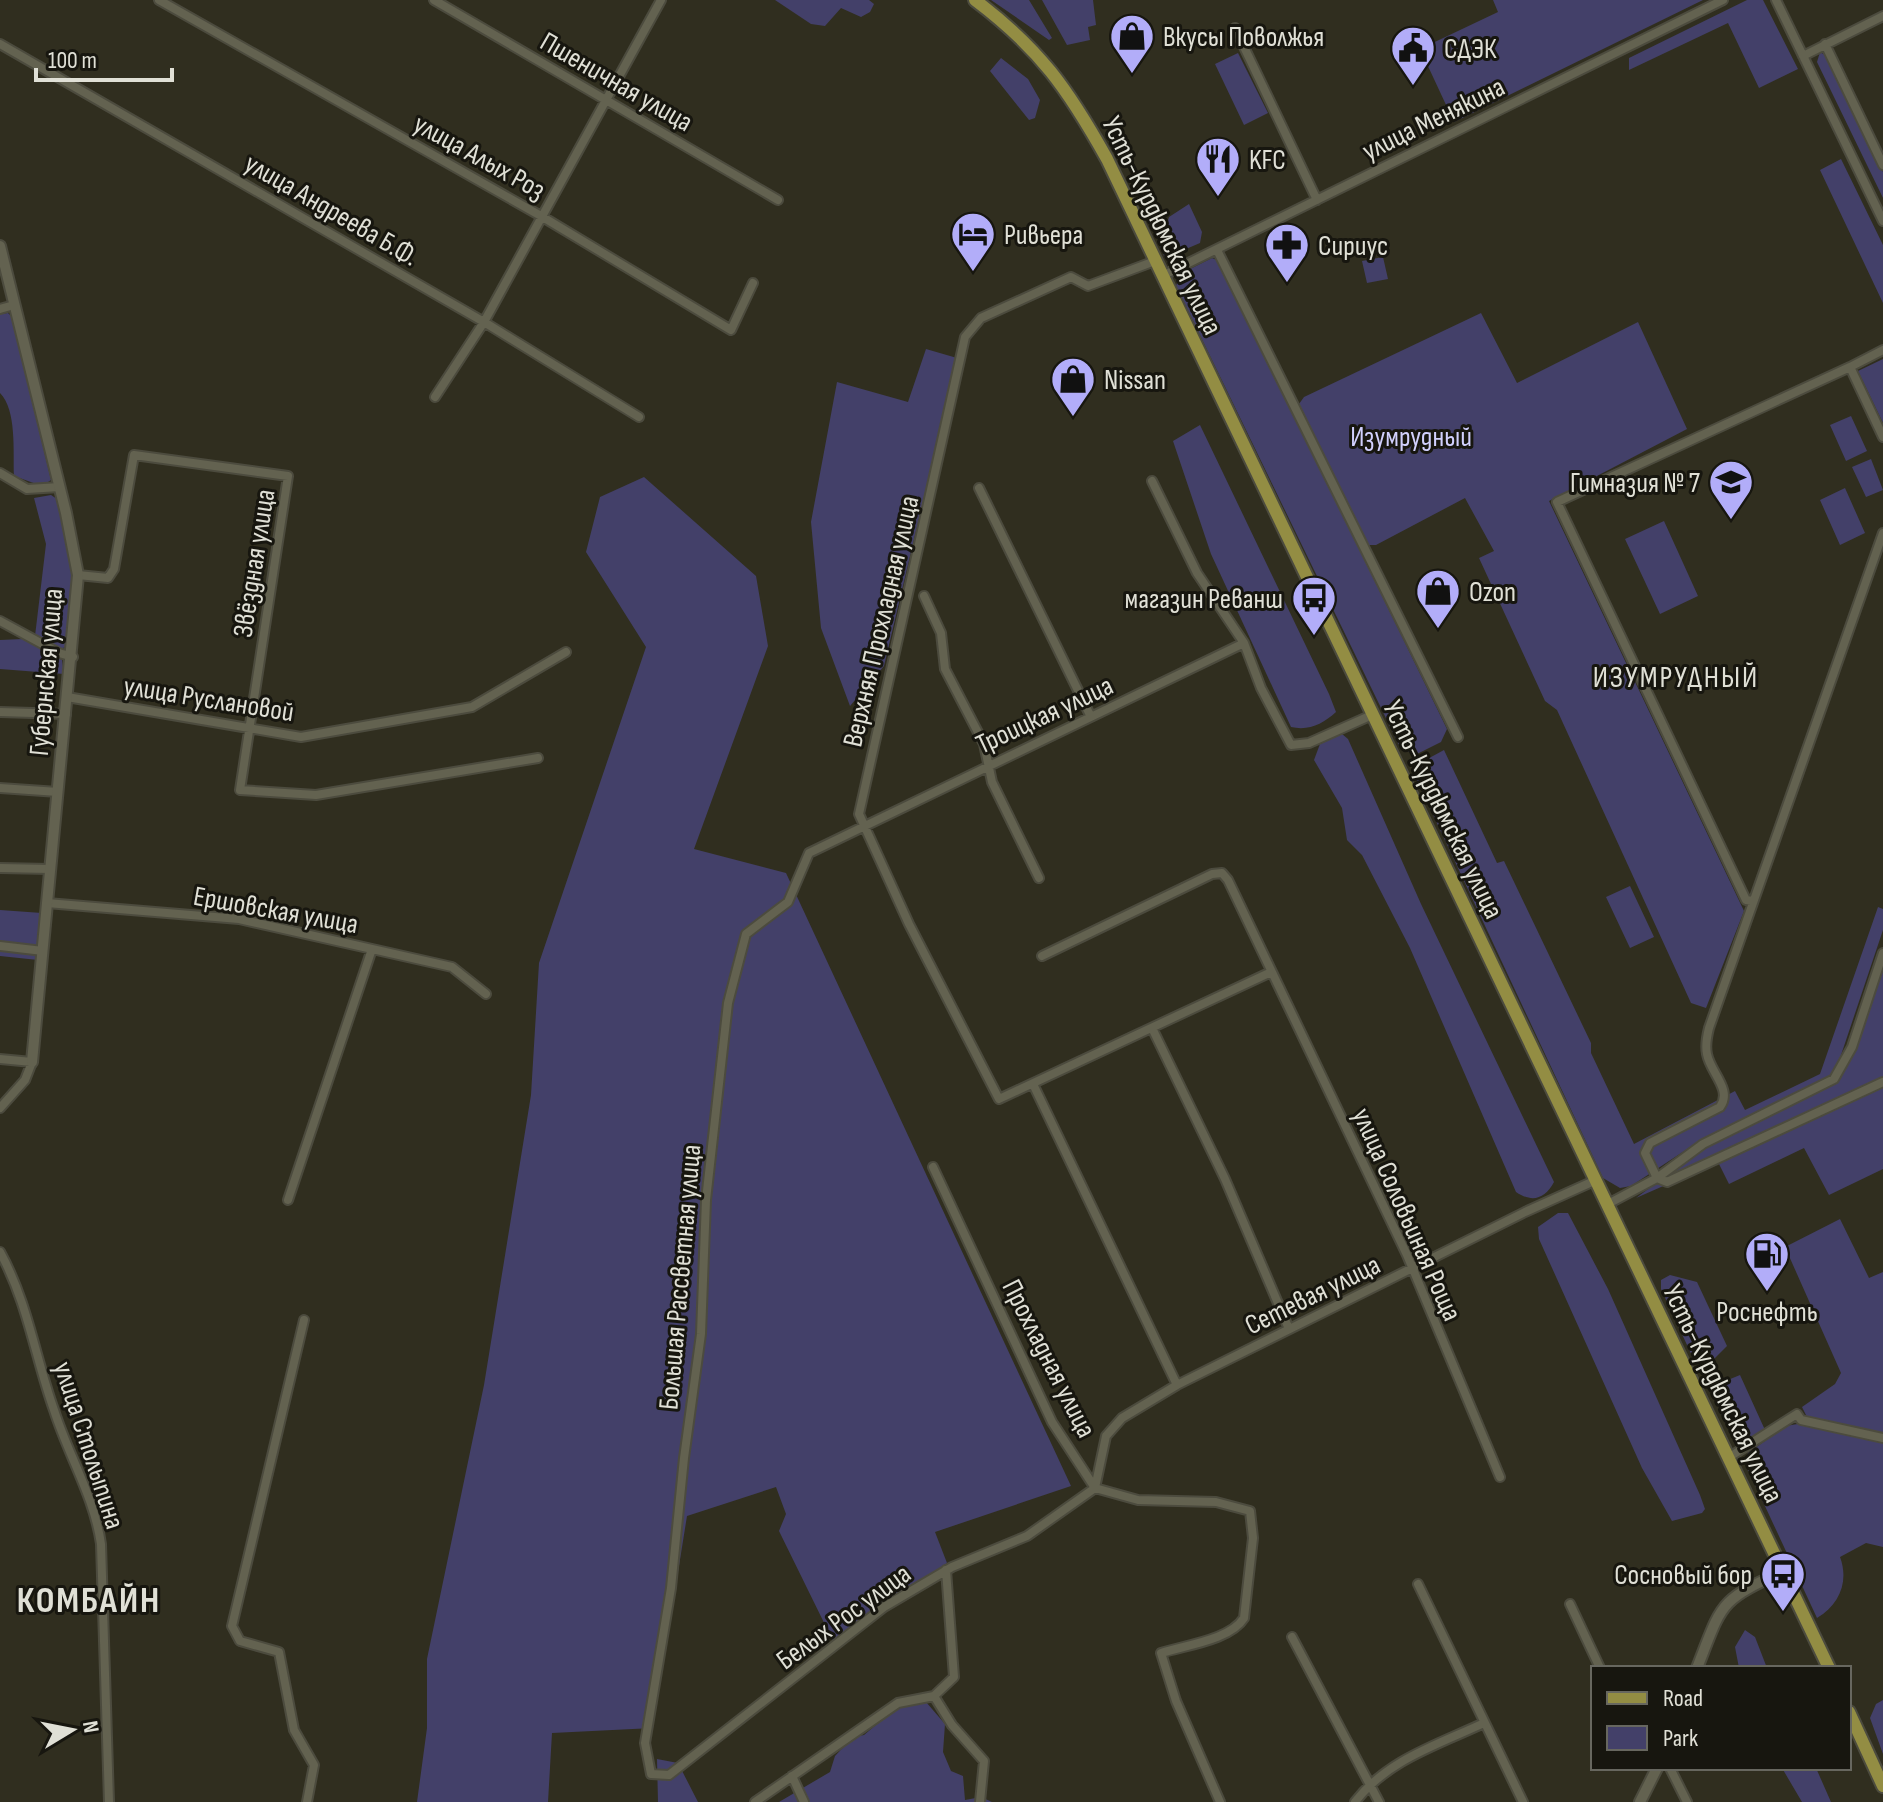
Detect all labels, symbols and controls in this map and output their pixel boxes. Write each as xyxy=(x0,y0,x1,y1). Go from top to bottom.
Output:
shop icon: Вкусы Поволжья xyxy=(1108,12,1156,75)
place label: Вкусы Поволжья xyxy=(1163,21,1324,54)
public building icon: СДЭК xyxy=(1389,24,1437,87)
street label: Пшеничная улица xyxy=(534,25,698,139)
scale bar xyxy=(36,32,172,82)
place label: СДЭК xyxy=(1444,33,1497,66)
text: 100 m xyxy=(48,46,97,75)
street label: улица Менякина xyxy=(1357,71,1510,168)
street label: улица Алых Роз xyxy=(408,108,551,207)
street label: Усть-Курдюмская улица xyxy=(1094,111,1229,340)
restaurant icon: KFC xyxy=(1194,135,1242,198)
place label: KFC xyxy=(1249,144,1286,177)
street label: улица Андреева Б.Ф. xyxy=(238,147,424,273)
hotel icon: Ривьера xyxy=(949,210,997,273)
place label: Ривьера xyxy=(1004,219,1083,252)
pharmacy icon: Сириус xyxy=(1263,221,1311,284)
place label: Сириус xyxy=(1318,230,1388,263)
shop icon: Nissan xyxy=(1049,355,1097,418)
place label: Nissan xyxy=(1104,364,1166,397)
park label: Изумрудный xyxy=(1350,421,1472,454)
school or university icon: Гимназия № 7 xyxy=(1707,458,1755,521)
place label: Гимназия № 7 xyxy=(1570,467,1700,500)
street label: Звёздная улица xyxy=(226,487,282,640)
street label: Верхняя Прохладная улица xyxy=(837,493,926,750)
shop icon: Ozon xyxy=(1414,567,1462,630)
bus stop icon: магазин Реванш xyxy=(1290,574,1338,637)
place label: Ozon xyxy=(1469,576,1516,609)
place label: магазин Реванш xyxy=(1125,583,1283,616)
street label: Губернская улица xyxy=(23,587,70,757)
district label: ИЗУМРУДНЫЙ xyxy=(1593,660,1759,696)
street label: Троицкая улица xyxy=(971,669,1118,761)
street label: улица Руслановой xyxy=(121,670,296,729)
street label: Усть-Курдюмская улица xyxy=(1375,695,1510,924)
street label: Ершовская улица xyxy=(191,880,361,941)
street label: улица Соловьиная Роща xyxy=(1345,1103,1468,1326)
street label: Большая Рассветная улица xyxy=(652,1143,709,1411)
fuel station icon: Роснефть xyxy=(1743,1230,1791,1293)
street label: Сетевая улица xyxy=(1240,1248,1386,1342)
street label: Прохладная улица xyxy=(995,1274,1103,1443)
street label: Усть-Курдюмская улица xyxy=(1655,1279,1790,1508)
place label: Роснефть xyxy=(1716,1296,1818,1329)
street label: улица Столыпина xyxy=(46,1358,131,1533)
bus stop icon: Сосновый бор xyxy=(1759,1550,1807,1613)
street label: Белых Рос улица xyxy=(770,1557,917,1677)
place label: Сосновый бор xyxy=(1614,1559,1752,1592)
district label: КОМБАЙН xyxy=(17,1580,161,1623)
legend xyxy=(1591,1666,1851,1770)
text: Road xyxy=(1663,1684,1703,1713)
north arrow xyxy=(32,1690,112,1770)
text: N xyxy=(76,1719,105,1735)
text: Park xyxy=(1663,1724,1698,1753)

